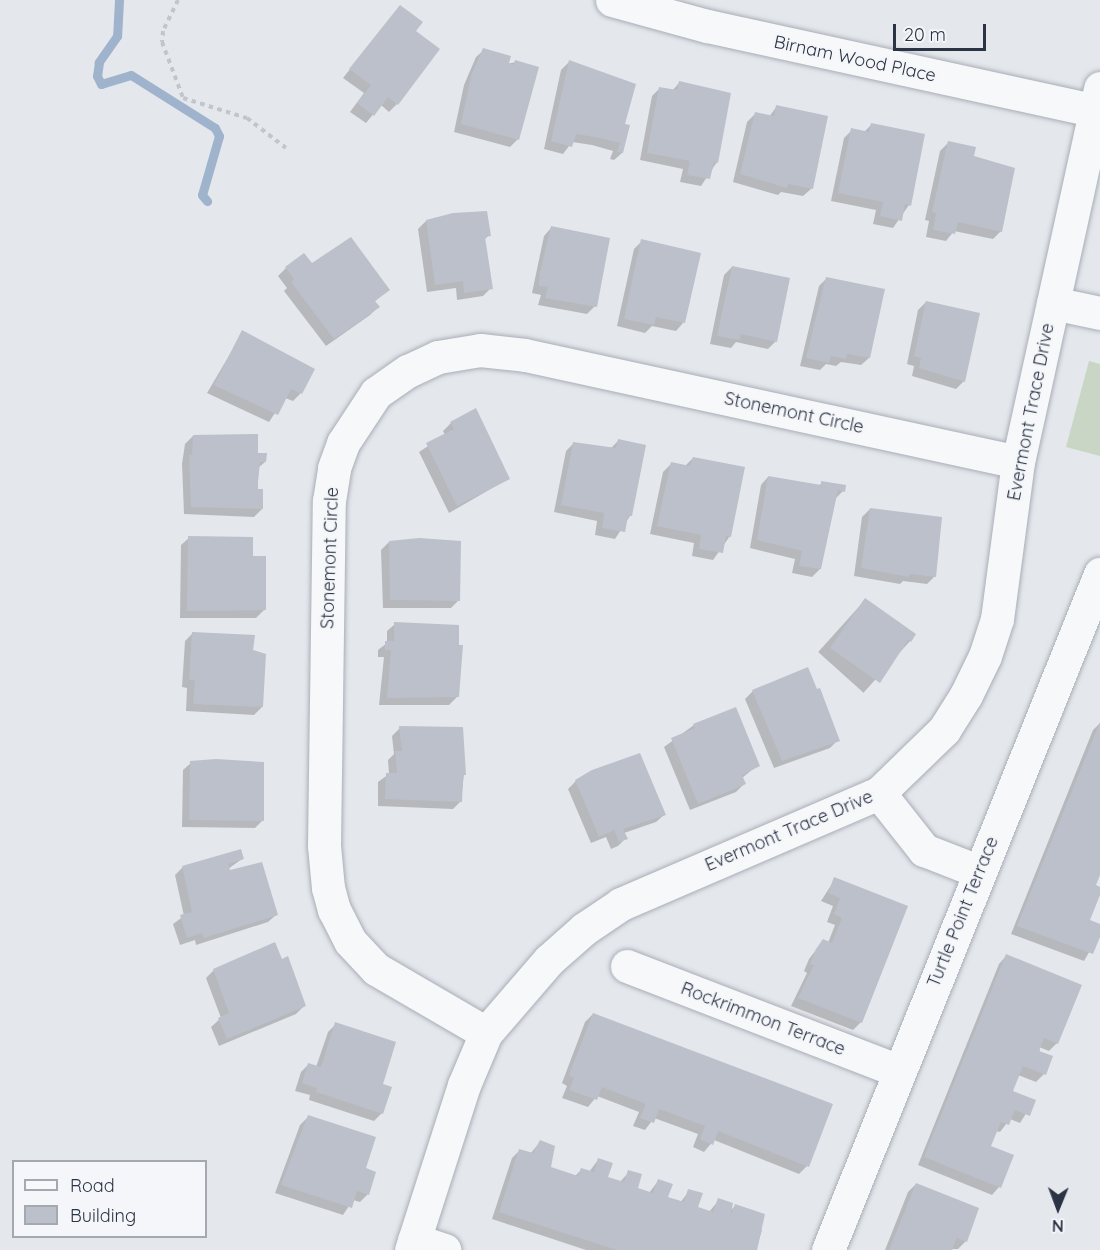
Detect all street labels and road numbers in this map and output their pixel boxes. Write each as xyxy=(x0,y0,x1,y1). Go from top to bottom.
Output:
street label: Birnam Wood Place xyxy=(772,31,938,87)
street label: Evermont Trace Drive xyxy=(1003,321,1059,503)
street label: Stonemont Circle xyxy=(722,388,866,438)
street label: Stonemont Circle xyxy=(317,487,343,629)
street label: Evermont Trace Drive xyxy=(702,786,876,876)
street label: Turtle Point Terrace xyxy=(923,833,1003,991)
street label: Rockrimmon Terrace xyxy=(678,978,848,1060)

